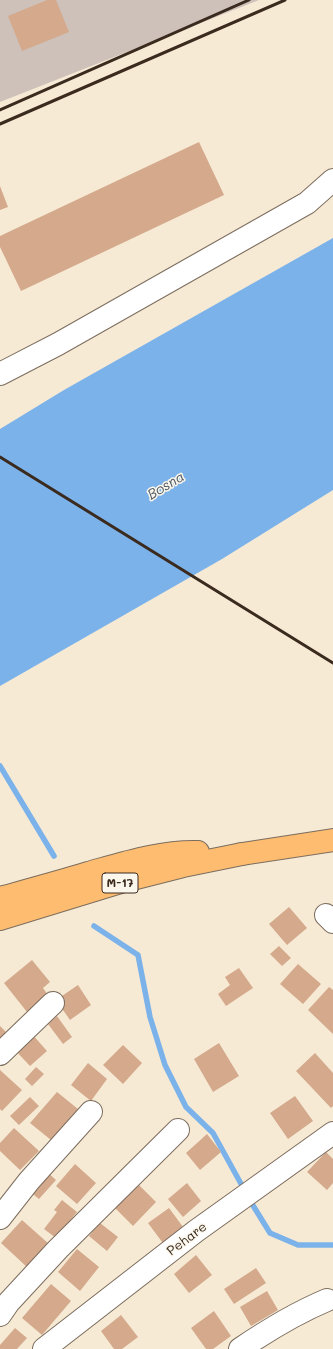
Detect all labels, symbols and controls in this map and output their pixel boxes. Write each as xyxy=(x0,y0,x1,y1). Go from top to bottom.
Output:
water label: Bosna xyxy=(144,468,188,504)
road number: M-17 xyxy=(102,873,138,893)
street label: Pehare xyxy=(164,1219,210,1259)

